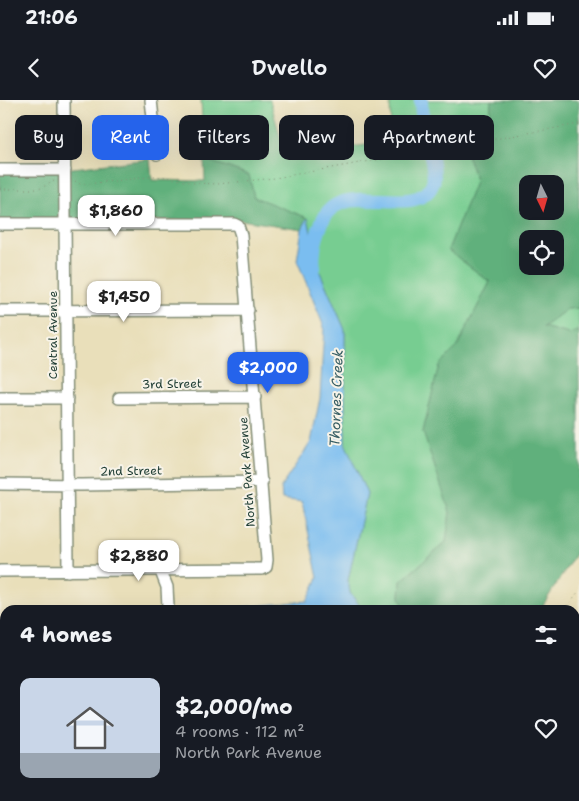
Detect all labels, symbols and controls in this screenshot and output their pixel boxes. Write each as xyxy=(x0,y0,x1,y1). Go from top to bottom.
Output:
text: 21:06 xyxy=(25,5,78,30)
text: Dwello xyxy=(252,53,327,82)
icon: back xyxy=(20,54,48,82)
icon: heart xyxy=(531,54,559,82)
chip: Buy xyxy=(15,115,82,160)
chip: Rent xyxy=(92,115,169,160)
chip: Filters xyxy=(179,115,269,160)
chip: New xyxy=(279,115,354,160)
chip: Apartment xyxy=(364,115,494,160)
north arrow xyxy=(519,175,564,220)
map controls xyxy=(519,175,564,275)
pin: $1,860 xyxy=(75,194,157,237)
text: $1,860 xyxy=(89,200,143,221)
button: locate xyxy=(519,230,564,275)
pin: $1,450 xyxy=(83,280,165,323)
text: $1,450 xyxy=(98,286,150,307)
street label: Central Avenue xyxy=(45,291,61,379)
water label: Thornes Creek xyxy=(325,349,347,447)
pin: $2,000 xyxy=(227,352,309,394)
text: $2,000 xyxy=(238,357,298,378)
street label: 3rd Street xyxy=(142,375,202,393)
street label: North Park Avenue xyxy=(235,416,259,528)
street label: 2nd Street xyxy=(100,462,162,480)
pin: $2,880 xyxy=(98,540,180,582)
text: $2,880 xyxy=(109,545,169,566)
text: 4 homes xyxy=(20,621,112,649)
icon: filters xyxy=(532,621,560,649)
text: $2,000/mo xyxy=(175,693,293,721)
icon: home xyxy=(60,698,120,758)
icon: heart xyxy=(532,714,560,742)
text: 4 rooms · 112 m² xyxy=(175,721,305,742)
text: North Park Avenue xyxy=(175,742,322,763)

